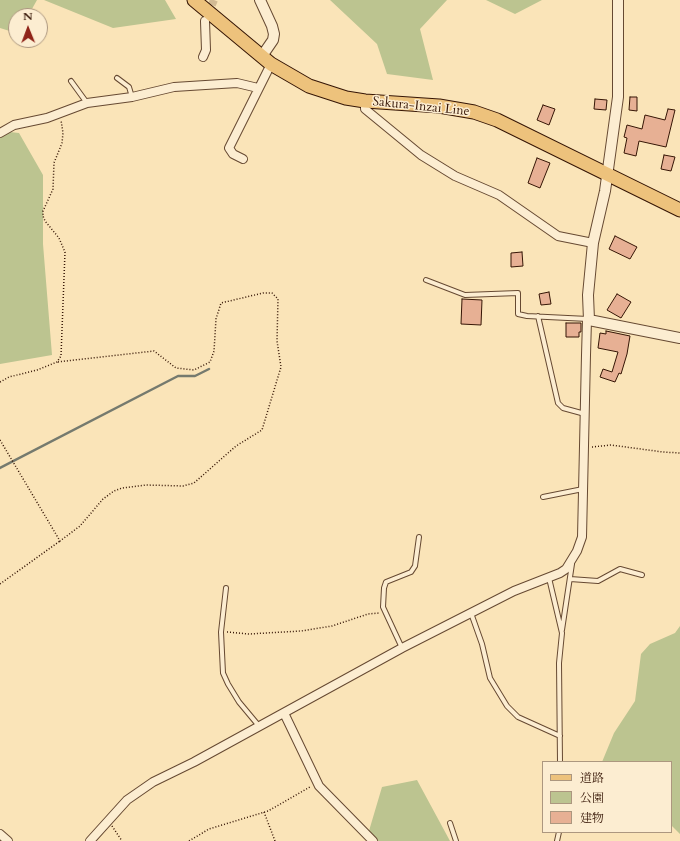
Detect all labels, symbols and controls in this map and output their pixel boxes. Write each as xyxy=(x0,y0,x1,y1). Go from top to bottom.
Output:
north arrow xyxy=(8,8,48,48)
text: N xyxy=(23,9,33,24)
street label: Sakura-Inzai Line xyxy=(372,94,470,120)
legend xyxy=(542,761,672,833)
text: 道路 xyxy=(580,770,604,786)
text: 公園 xyxy=(580,790,604,806)
text: 建物 xyxy=(580,810,604,826)

